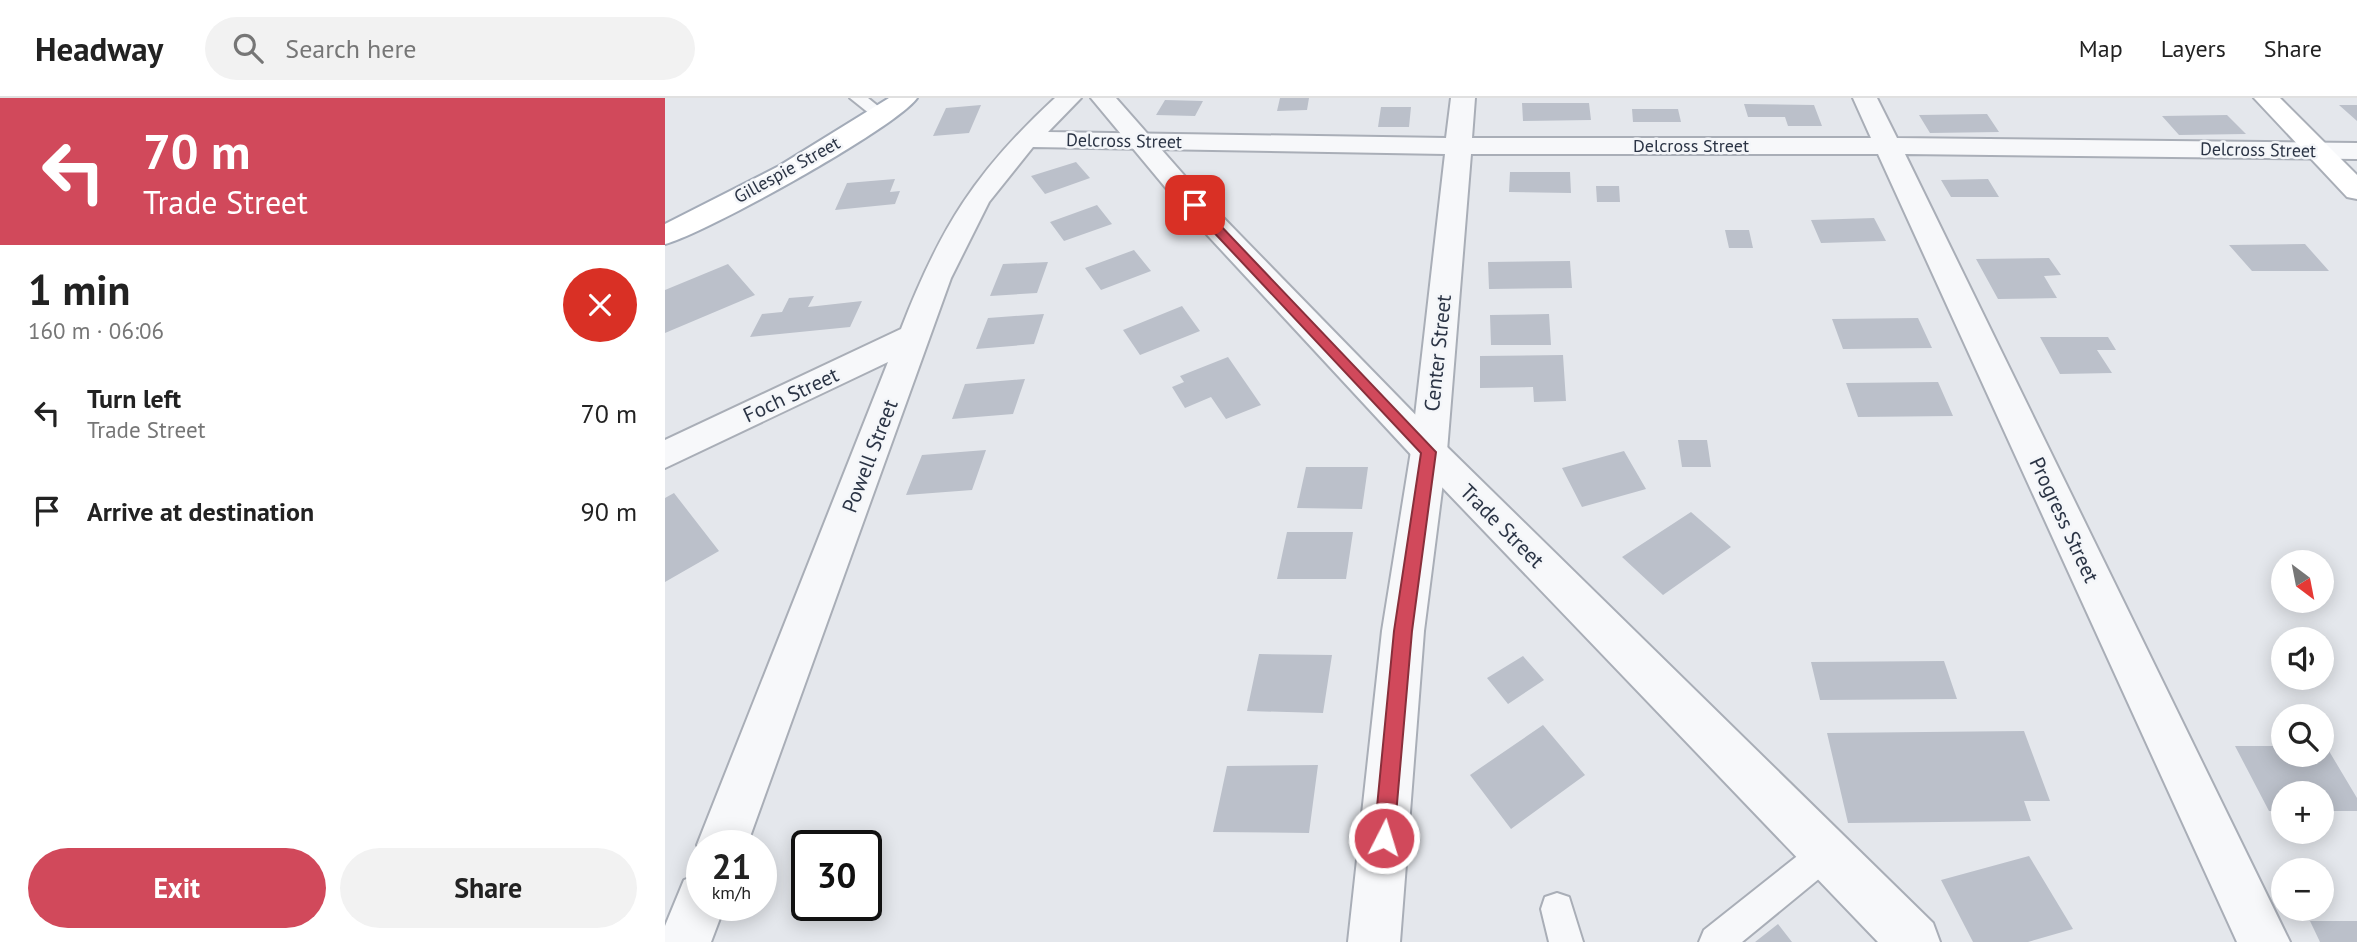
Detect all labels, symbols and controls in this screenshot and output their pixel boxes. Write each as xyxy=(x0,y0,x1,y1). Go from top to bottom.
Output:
search box xyxy=(205,17,695,80)
text: Headway xyxy=(35,27,163,70)
icon: search xyxy=(229,29,267,67)
text: Search here xyxy=(285,32,416,65)
text: Map xyxy=(2079,33,2123,64)
text: Layers xyxy=(2161,33,2226,64)
text: Share xyxy=(2264,33,2322,64)
text: 70 m xyxy=(143,119,250,183)
icon: left xyxy=(28,126,119,217)
street label: Delcross Street xyxy=(1066,128,1182,153)
street label: Gillespie Street xyxy=(730,131,844,208)
street label: Delcross Street xyxy=(1633,134,1749,157)
street label: Delcross Street xyxy=(2200,137,2316,162)
pin xyxy=(1165,175,1225,235)
text: Trade Street xyxy=(143,181,308,223)
icon: arrive xyxy=(1176,186,1214,224)
text: 1 min xyxy=(28,262,130,317)
button: close xyxy=(563,268,637,342)
street label: Center Street xyxy=(1418,293,1457,413)
text: 160 m · 06:06 xyxy=(28,316,164,345)
street label: Foch Street xyxy=(739,361,843,428)
text: Turn left xyxy=(87,382,181,415)
icon: left xyxy=(28,394,66,432)
street label: Powell Street xyxy=(836,395,904,516)
text: 70 m xyxy=(581,397,637,430)
text: Trade Street xyxy=(87,415,206,444)
street label: Progress Street xyxy=(2024,453,2105,587)
street label: Trade Street xyxy=(1455,478,1550,573)
icon: arrive xyxy=(28,492,66,530)
text: Arrive at destination xyxy=(87,495,314,528)
text: 90 m xyxy=(581,495,637,528)
north arrow xyxy=(2271,550,2335,612)
map controls xyxy=(2271,550,2334,921)
button: sound xyxy=(2271,627,2334,690)
button: search xyxy=(2271,704,2334,767)
button: + xyxy=(2271,781,2334,844)
position arrow xyxy=(1347,801,1421,875)
speed limit sign: 30 xyxy=(791,830,882,921)
text: 21 xyxy=(712,843,751,889)
button: Exit xyxy=(28,848,326,928)
button: Share xyxy=(340,848,637,928)
button: − xyxy=(2271,858,2334,921)
text: km/h xyxy=(712,881,751,904)

